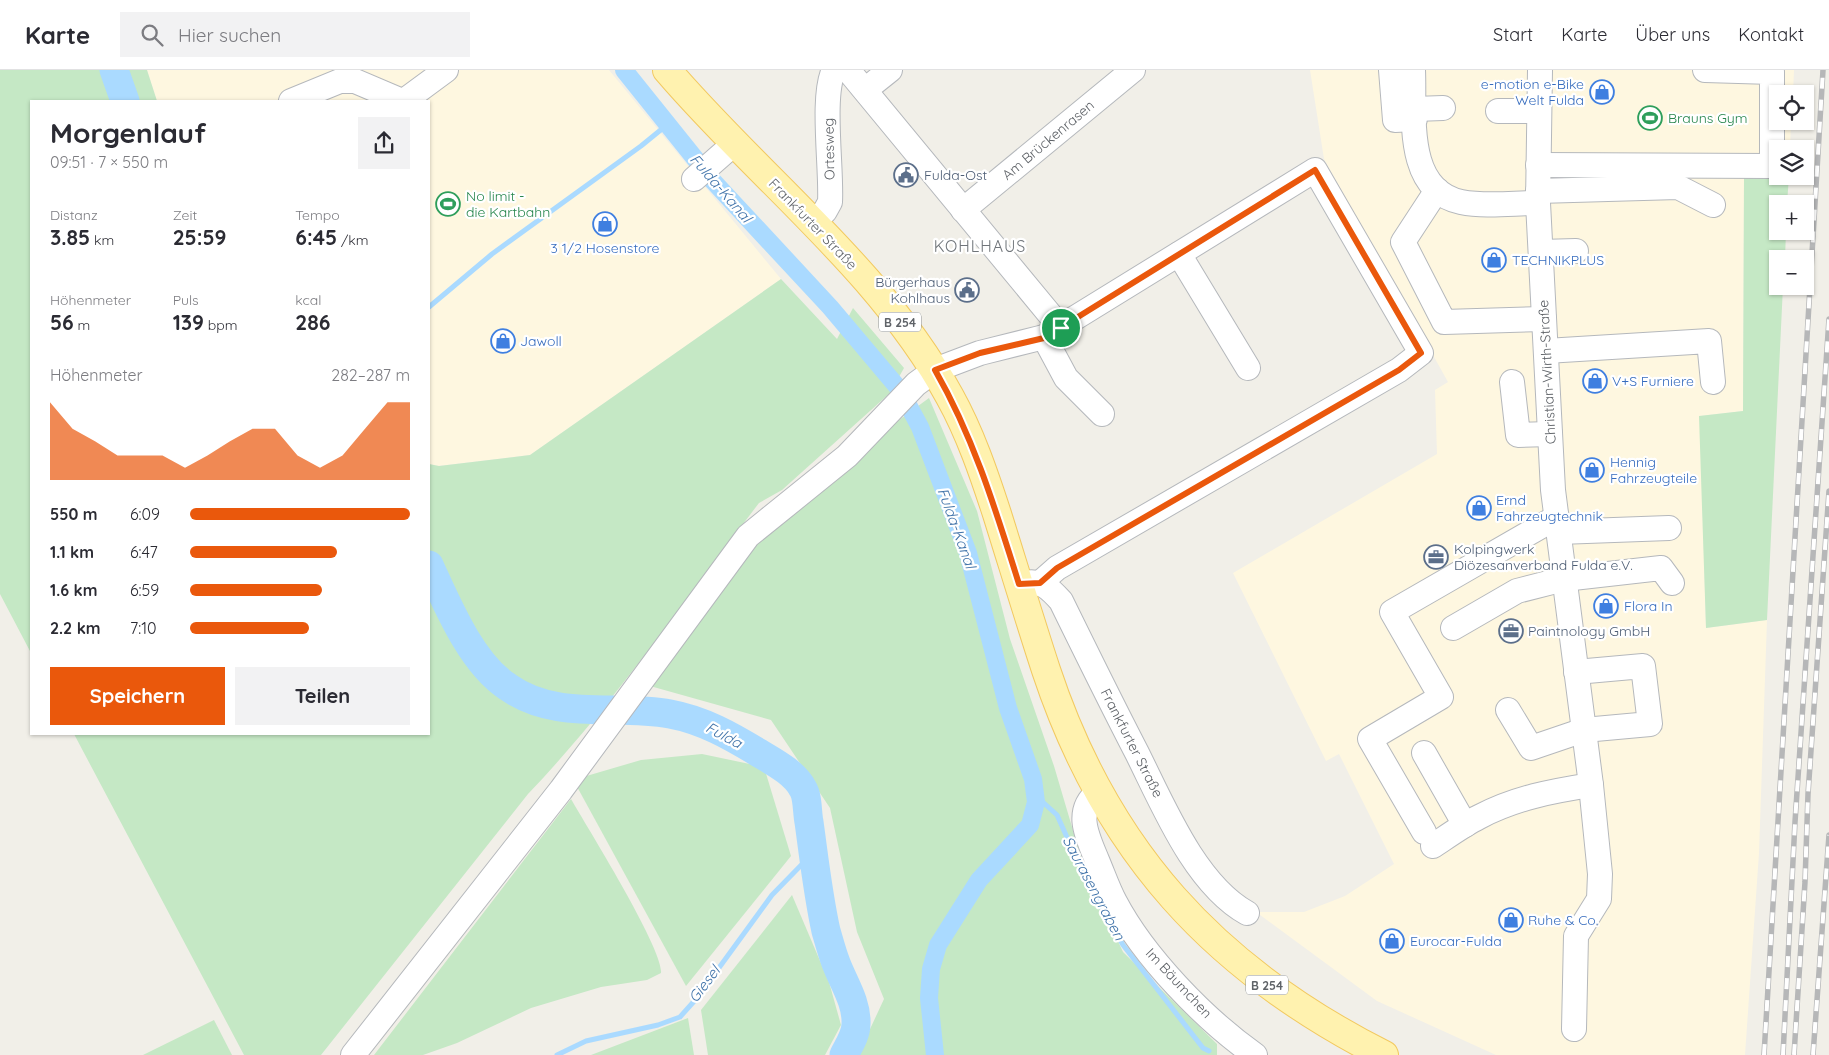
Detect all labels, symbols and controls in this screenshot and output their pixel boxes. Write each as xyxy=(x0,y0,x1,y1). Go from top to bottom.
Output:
search box xyxy=(120,12,470,57)
text: Karte xyxy=(25,20,90,50)
icon: search xyxy=(138,21,166,49)
text: Hier suchen xyxy=(178,23,281,47)
text: Start xyxy=(1493,23,1533,46)
text: Karte xyxy=(1561,23,1607,46)
text: Über uns xyxy=(1635,23,1710,46)
text: Kontakt xyxy=(1738,23,1804,46)
place label: e-motion e-Bike Welt Fulda xyxy=(1481,75,1584,109)
shop icon: e-motion e-Bike Welt Fulda xyxy=(1589,79,1615,105)
map controls xyxy=(1769,85,1814,295)
button: locate xyxy=(1769,85,1814,130)
street label: Am Brückenrasen xyxy=(998,96,1098,184)
sports icon: Brauns Gym xyxy=(1637,105,1663,131)
place label: Brauns Gym xyxy=(1668,109,1748,127)
text: Morgenlauf xyxy=(50,115,206,150)
button: share xyxy=(358,117,410,169)
street label: Ortesweg xyxy=(819,118,839,180)
button: layers xyxy=(1769,140,1814,185)
water label: Fulda-Kanal xyxy=(686,150,757,227)
text: 09:51 · 7 × 550 m xyxy=(50,152,168,172)
public building icon: Fulda-Ost xyxy=(893,162,919,188)
place label: Fulda-Ost xyxy=(924,166,987,184)
street label: Frankfurter Straße xyxy=(765,175,861,273)
place label: No limit - die Kartbahn xyxy=(466,187,550,221)
sports icon: No limit - die Kartbahn xyxy=(435,191,461,217)
button: + xyxy=(1769,195,1814,240)
text: Distanz xyxy=(50,206,98,224)
text: Zeit xyxy=(173,206,197,224)
text: Tempo xyxy=(295,206,340,224)
shop icon: 3 1/2 Hosenstore xyxy=(592,211,618,237)
text: 3.85 xyxy=(50,224,90,250)
text: 25:59 xyxy=(173,224,226,250)
text: 6:45 xyxy=(295,224,337,250)
text: km xyxy=(90,231,114,249)
text: /km xyxy=(337,231,369,249)
district label: KOHLHAUS xyxy=(934,236,1026,256)
place label: 3 1/2 Hosenstore xyxy=(550,239,660,257)
shop icon: TECHNIKPLUS xyxy=(1481,247,1507,273)
button: − xyxy=(1769,250,1814,295)
place label: TECHNIKPLUS xyxy=(1512,251,1604,269)
place label: Bürgerhaus Kohlhaus xyxy=(875,273,950,307)
public building icon: Bürgerhaus Kohlhaus xyxy=(954,277,980,303)
text: Höhenmeter xyxy=(50,291,131,309)
text: Puls xyxy=(173,291,199,309)
text: kcal xyxy=(295,291,321,309)
street label: Christian-Wirth-Straße xyxy=(1534,299,1560,445)
pin xyxy=(1040,307,1082,349)
text: 56 xyxy=(50,309,74,335)
text: 139 xyxy=(173,309,204,335)
text: 286 xyxy=(295,309,330,335)
road number: B 254 xyxy=(879,312,921,332)
icon: arrive xyxy=(1047,314,1075,342)
text: m xyxy=(74,316,90,334)
text: bpm xyxy=(204,316,238,334)
shop icon: Jawoll xyxy=(490,328,516,354)
place label: Jawoll xyxy=(520,332,562,350)
text: Höhenmeter xyxy=(50,365,143,385)
text: 282–287 m xyxy=(331,365,410,385)
shop icon: V+S Furniere xyxy=(1582,368,1608,394)
place label: V+S Furniere xyxy=(1612,372,1694,390)
place label: Hennig Fahrzeugteile xyxy=(1610,453,1697,487)
shop icon: Hennig Fahrzeugteile xyxy=(1579,457,1605,483)
water label: Fulda-Kanal xyxy=(934,485,981,572)
place label: Ernd Fahrzeugtechnik xyxy=(1496,491,1603,525)
shop icon: Ernd Fahrzeugtechnik xyxy=(1466,495,1492,521)
text: 550 m xyxy=(50,504,98,524)
text: 6:09 xyxy=(130,504,160,524)
place label: Kolpingwerk Diözesanverband Fulda e.V. xyxy=(1454,540,1633,574)
text: 1.1 km xyxy=(50,542,94,562)
text: 6:47 xyxy=(130,542,158,562)
office icon: Kolpingwerk Diözesanverband Fulda e.V. xyxy=(1423,544,1449,570)
text: 1.6 km xyxy=(50,580,97,600)
text: 6:59 xyxy=(130,580,159,600)
shop icon: Flora In xyxy=(1593,593,1619,619)
place label: Flora In xyxy=(1624,597,1673,615)
text: 2.2 km xyxy=(50,618,101,638)
text: 7:10 xyxy=(130,618,157,638)
office icon: Paintnology GmbH xyxy=(1498,618,1524,644)
place label: Paintnology GmbH xyxy=(1528,622,1650,640)
button: Speichern xyxy=(50,667,225,725)
button: Teilen xyxy=(235,667,410,725)
street label: Frankfurter Straße xyxy=(1097,685,1167,801)
water label: Fulda xyxy=(703,718,746,753)
water label: Saurasengraben xyxy=(1059,833,1130,944)
shop icon: Ruhe & Co. xyxy=(1498,907,1524,933)
place label: Ruhe & Co. xyxy=(1528,911,1598,929)
shop icon: Eurocar-Fulda xyxy=(1379,928,1405,954)
place label: Eurocar-Fulda xyxy=(1410,932,1502,950)
street label: Im Bäumchen xyxy=(1142,944,1216,1022)
water label: Giesel xyxy=(684,961,725,1006)
road number: B 254 xyxy=(1246,976,1288,994)

